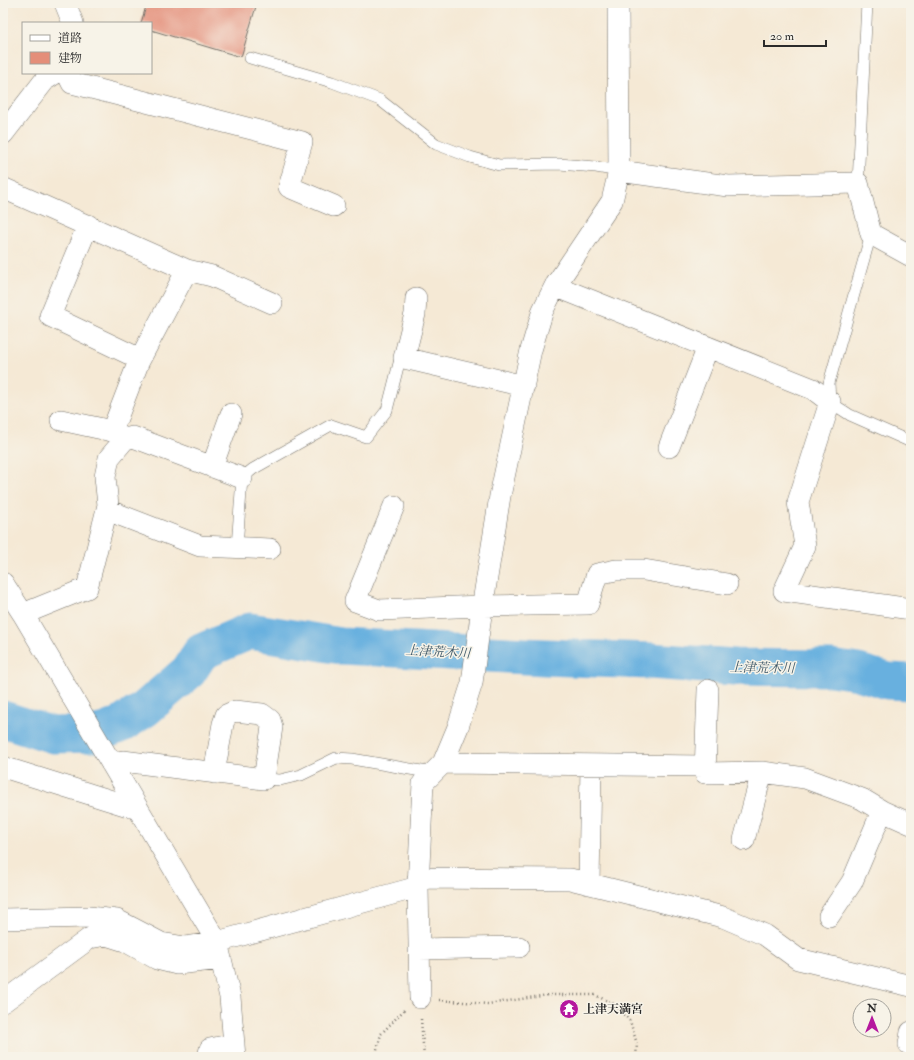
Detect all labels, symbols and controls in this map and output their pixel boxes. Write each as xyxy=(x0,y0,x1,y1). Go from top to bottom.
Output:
legend xyxy=(22,22,152,74)
scale bar xyxy=(764,22,826,48)
text: 20 m xyxy=(770,29,795,44)
text: 道路 xyxy=(58,31,82,46)
text: 建物 xyxy=(58,51,82,66)
water label: 上津荒木川 xyxy=(405,642,473,662)
water label: 上津荒木川 xyxy=(729,659,797,677)
temple icon: 上津天満宮 xyxy=(558,998,580,1020)
north arrow xyxy=(852,998,892,1038)
place label: 上津天満宮 xyxy=(583,1002,643,1017)
text: N xyxy=(866,1002,878,1015)

